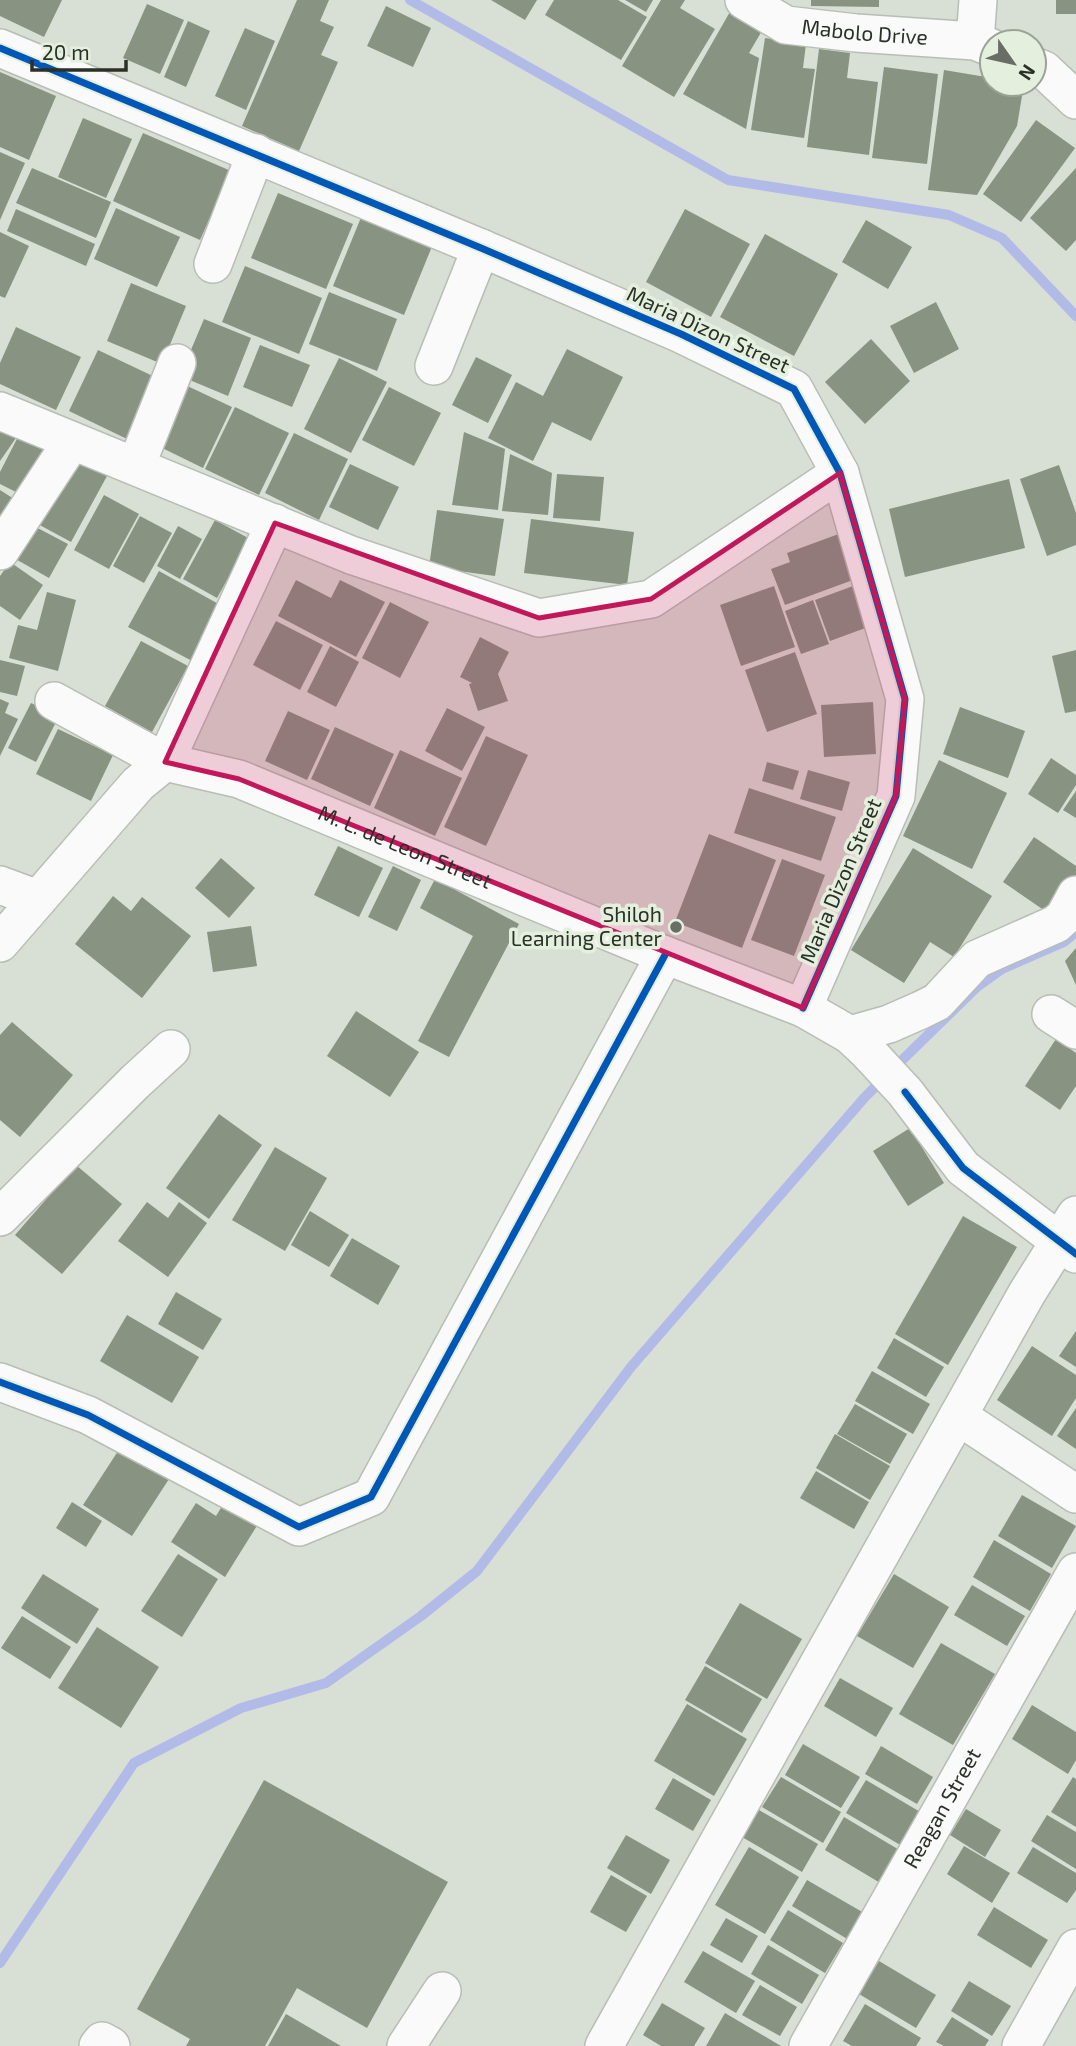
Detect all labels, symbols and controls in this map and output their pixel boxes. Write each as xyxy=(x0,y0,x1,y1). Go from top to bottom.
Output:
street label: Mabolo Drive xyxy=(800,13,929,49)
scale bar xyxy=(32,28,126,72)
north arrow xyxy=(978,28,1048,98)
text: 20 m xyxy=(42,39,90,64)
text: N xyxy=(1014,61,1041,85)
street label: Maria Dizon Street xyxy=(623,280,794,377)
street label: Maria Dizon Street xyxy=(794,794,886,967)
street label: M. L. de Leon Street xyxy=(315,799,496,893)
place label: Shiloh Learning Center xyxy=(511,901,663,950)
marker: Shiloh Learning Center xyxy=(668,919,684,935)
street label: Reagan Street xyxy=(897,1743,985,1872)

